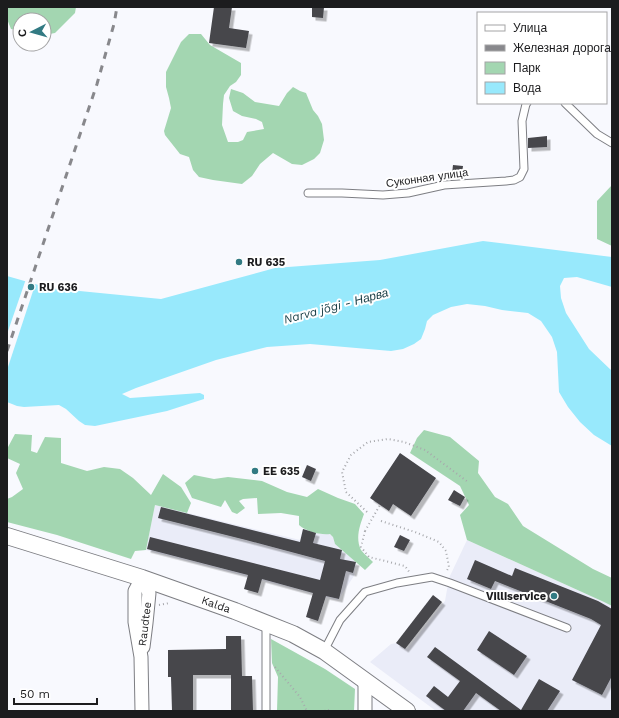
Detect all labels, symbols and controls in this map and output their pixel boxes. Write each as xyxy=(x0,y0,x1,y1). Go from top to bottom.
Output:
north arrow xyxy=(12,12,52,52)
legend xyxy=(477,12,607,104)
text: Улица xyxy=(513,21,547,35)
text: С xyxy=(16,28,29,38)
text: Железная дорога xyxy=(513,41,611,55)
text: Парк xyxy=(513,61,541,75)
text: Вода xyxy=(513,81,541,95)
street label: Суконная улица xyxy=(385,166,470,190)
place label: RU 635 xyxy=(247,256,285,269)
marker: RU 635 xyxy=(234,257,244,267)
place label: RU 636 xyxy=(39,281,78,294)
marker: RU 636 xyxy=(26,282,36,292)
water label: Narva jõgi - Нарва xyxy=(282,285,390,327)
place label: EE 635 xyxy=(263,465,300,478)
marker: EE 635 xyxy=(250,466,260,476)
place label: Villiservice xyxy=(486,590,546,603)
marker: Villiservice xyxy=(549,591,559,601)
street label: Kalda xyxy=(200,593,232,615)
street label: Raudtee xyxy=(136,601,154,647)
scale bar xyxy=(14,680,97,706)
text: 50 m xyxy=(20,687,50,701)

